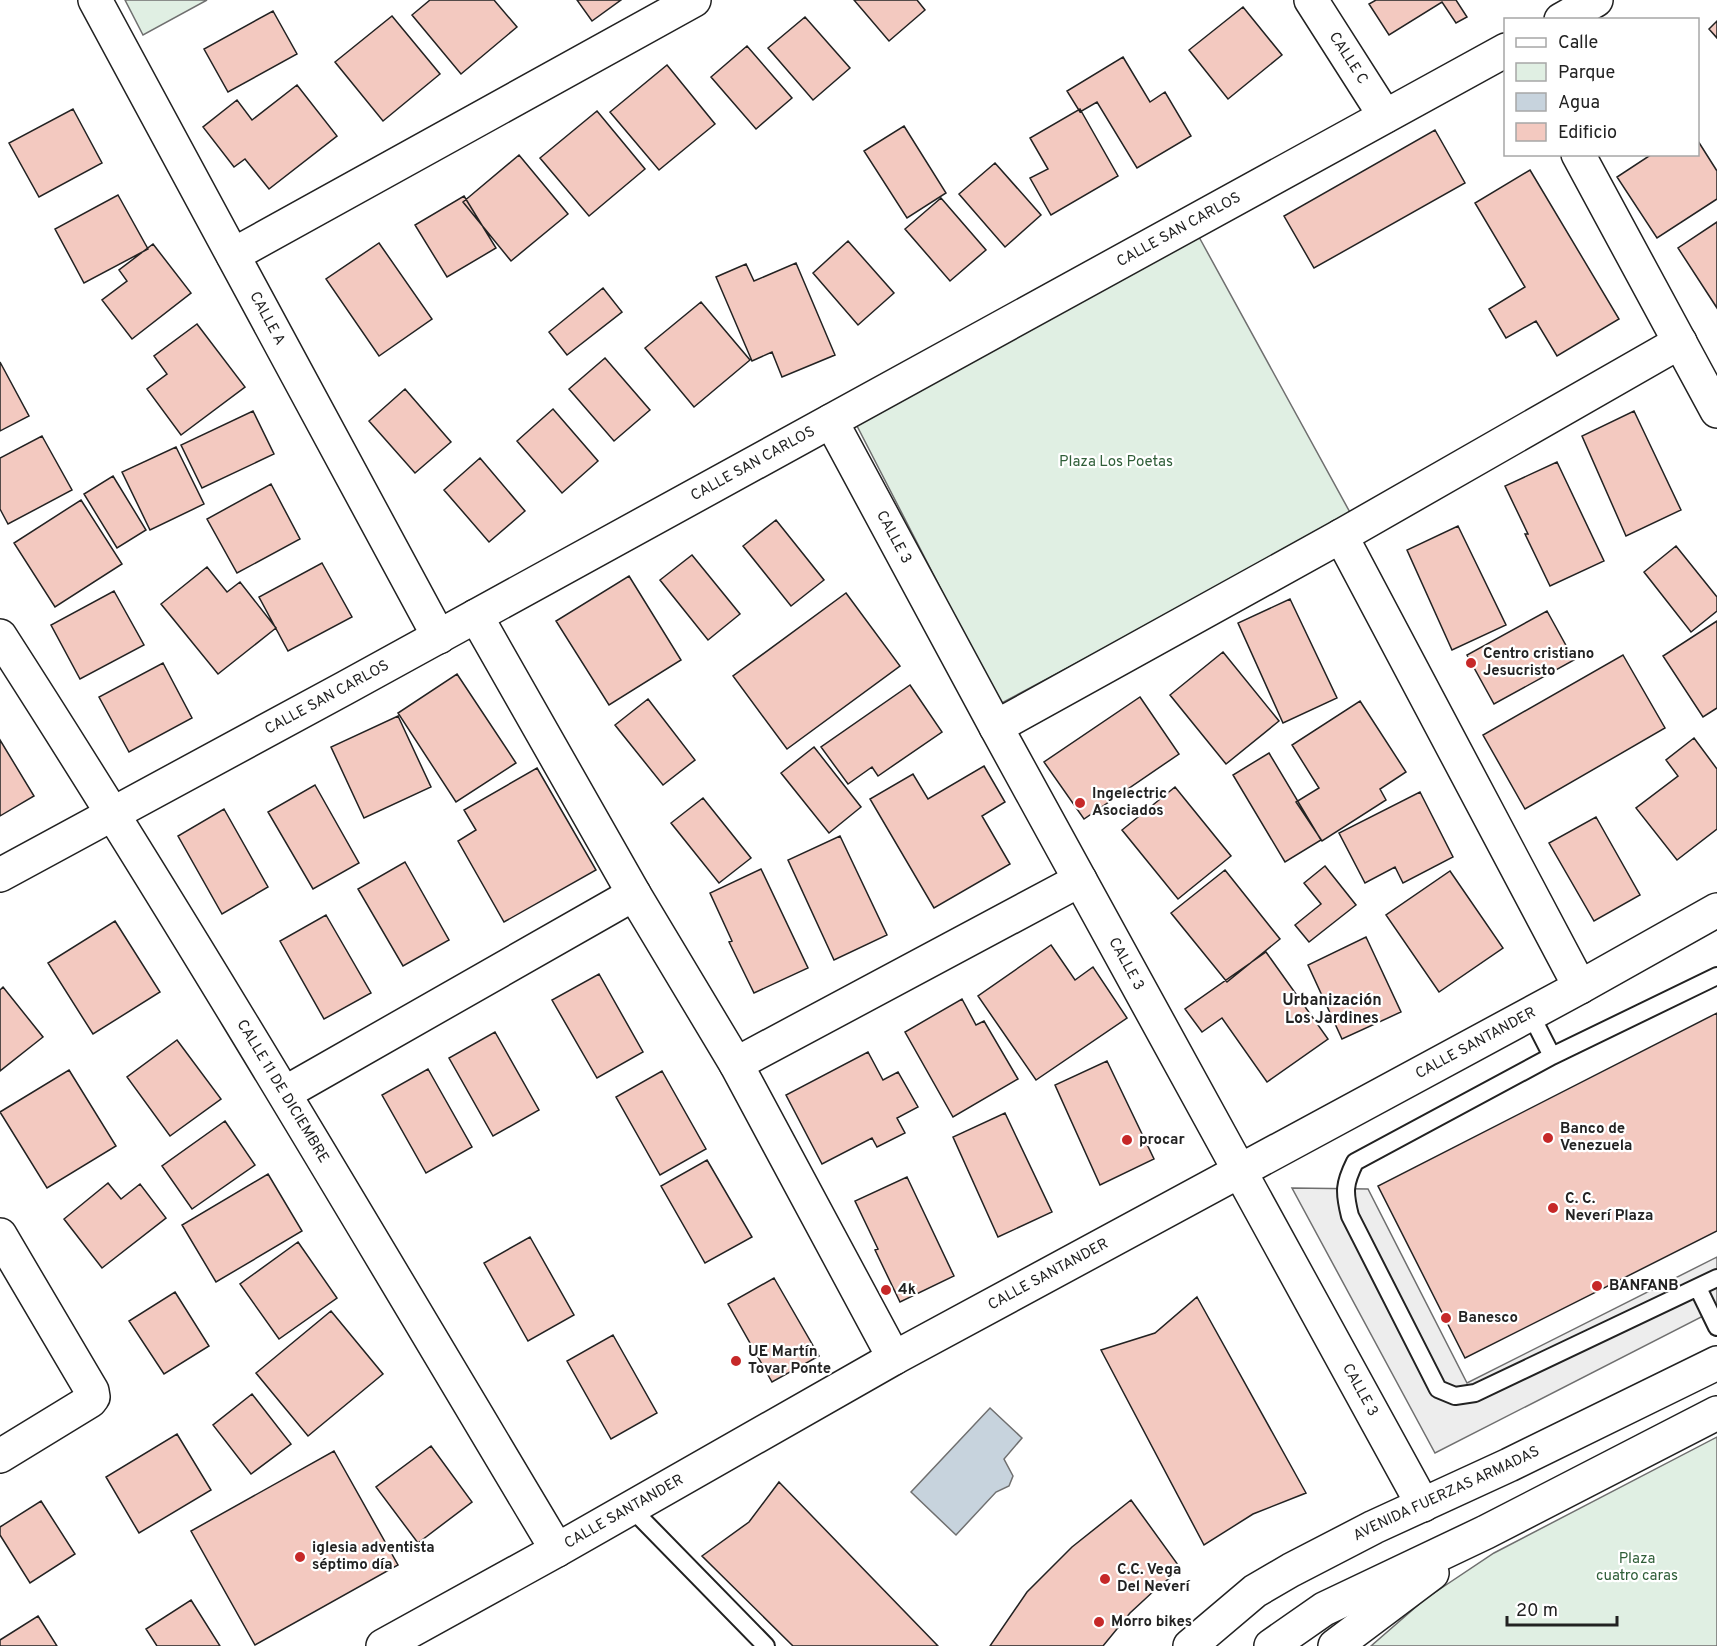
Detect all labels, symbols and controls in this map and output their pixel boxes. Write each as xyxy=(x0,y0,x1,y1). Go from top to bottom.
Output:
legend xyxy=(1504,18,1699,156)
street label: CALLE C xyxy=(1324,28,1372,88)
text: Calle xyxy=(1558,32,1598,55)
text: Parque xyxy=(1558,62,1615,85)
text: Agua xyxy=(1558,92,1600,115)
text: Edificio xyxy=(1558,122,1617,145)
street label: CALLE SAN CARLOS xyxy=(1114,188,1244,271)
street label: CALLE A xyxy=(245,288,289,349)
street label: CALLE SAN CARLOS xyxy=(688,422,818,506)
park label: Plaza Los Poetas xyxy=(1059,453,1173,472)
street label: CALLE 3 xyxy=(872,507,916,567)
place label: Centro cristiano Jesucristo xyxy=(1483,645,1594,681)
street label: CALLE SAN CARLOS xyxy=(261,656,393,739)
marker: Centro cristiano Jesucristo xyxy=(1464,656,1478,670)
place label: Ingelectric Asociados xyxy=(1092,785,1167,821)
marker: Ingelectric Asociados xyxy=(1073,796,1087,810)
street label: CALLE 3 xyxy=(1104,934,1148,994)
district label: Urbanización Los Jardines xyxy=(1282,991,1382,1029)
street label: CALLE SANTANDER xyxy=(1412,1003,1539,1084)
street label: CALLE 11 DE DICIEMBRE xyxy=(232,1016,333,1167)
place label: Banco de Venezuela xyxy=(1560,1120,1632,1156)
place label: procar xyxy=(1139,1131,1185,1150)
marker: Banco de Venezuela xyxy=(1541,1131,1555,1145)
marker: procar xyxy=(1120,1133,1134,1147)
place label: C. C. Neverí Plaza xyxy=(1565,1190,1653,1226)
marker: C. C. Neverí Plaza xyxy=(1546,1201,1560,1215)
street label: CALLE SANTANDER xyxy=(985,1234,1112,1315)
place label: BANFANB xyxy=(1609,1277,1679,1296)
marker: BANFANB xyxy=(1590,1279,1604,1293)
place label: 4k xyxy=(898,1281,916,1300)
marker: 4k xyxy=(879,1283,893,1297)
place label: Banesco xyxy=(1458,1309,1518,1328)
marker: Banesco xyxy=(1439,1311,1453,1325)
place label: UE Martín Tovar Ponte xyxy=(748,1343,831,1379)
marker: UE Martín Tovar Ponte xyxy=(729,1354,743,1368)
street label: CALLE 3 xyxy=(1338,1360,1382,1420)
street label: AVENIDA FUERZAS ARMADAS xyxy=(1350,1442,1543,1546)
street label: CALLE SANTANDER xyxy=(561,1470,687,1553)
place label: iglesia adventista séptimo día xyxy=(312,1539,435,1575)
marker: iglesia adventista séptimo día xyxy=(293,1550,307,1564)
park label: Plaza cuatro caras xyxy=(1596,1550,1678,1586)
place label: C.C. Vega Del Neverí xyxy=(1117,1561,1192,1597)
marker: C.C. Vega Del Neverí xyxy=(1098,1572,1112,1586)
scale bar xyxy=(1507,1589,1616,1627)
text: 20 m xyxy=(1516,1600,1558,1623)
place label: Morro bikes xyxy=(1111,1613,1192,1632)
marker: Morro bikes xyxy=(1092,1615,1106,1629)

